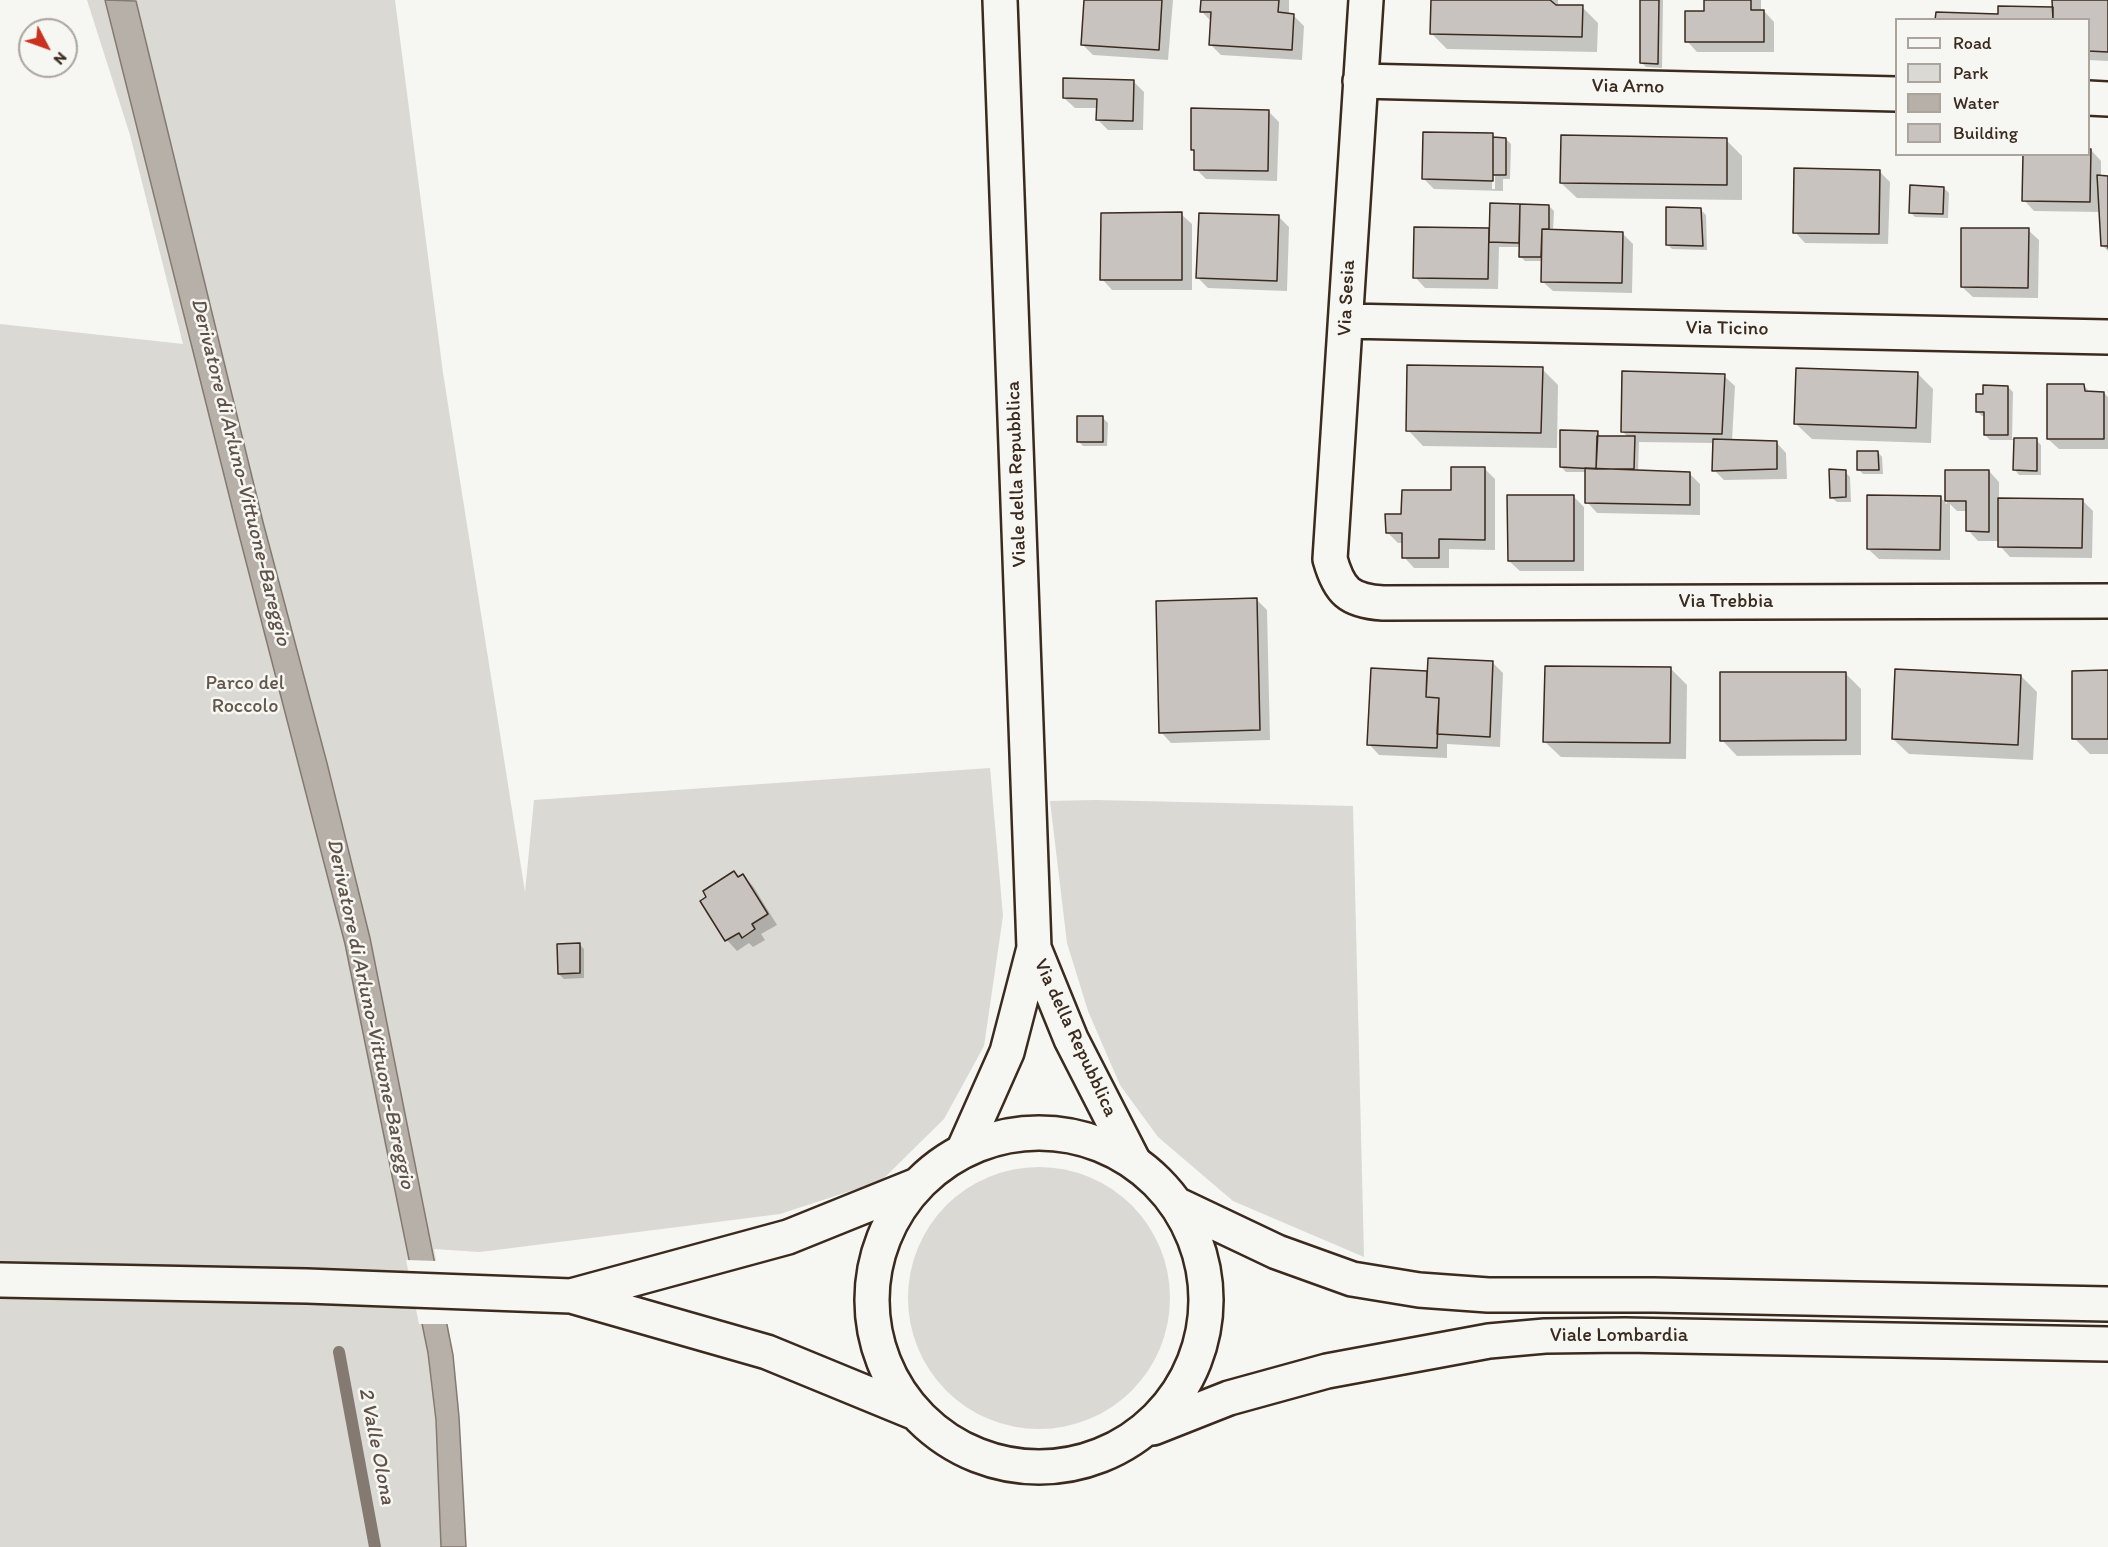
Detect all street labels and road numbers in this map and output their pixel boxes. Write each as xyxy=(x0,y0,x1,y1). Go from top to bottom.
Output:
street label: Via Arno xyxy=(1591,74,1665,100)
street label: Via Sesia xyxy=(1333,259,1361,337)
street label: Via Ticino xyxy=(1685,316,1769,342)
street label: Viale della Repubblica xyxy=(1002,380,1032,568)
street label: Via Trebbia xyxy=(1679,590,1773,614)
street label: Via della Repubblica xyxy=(1028,955,1122,1121)
street label: Viale Lombardia xyxy=(1550,1324,1688,1348)

